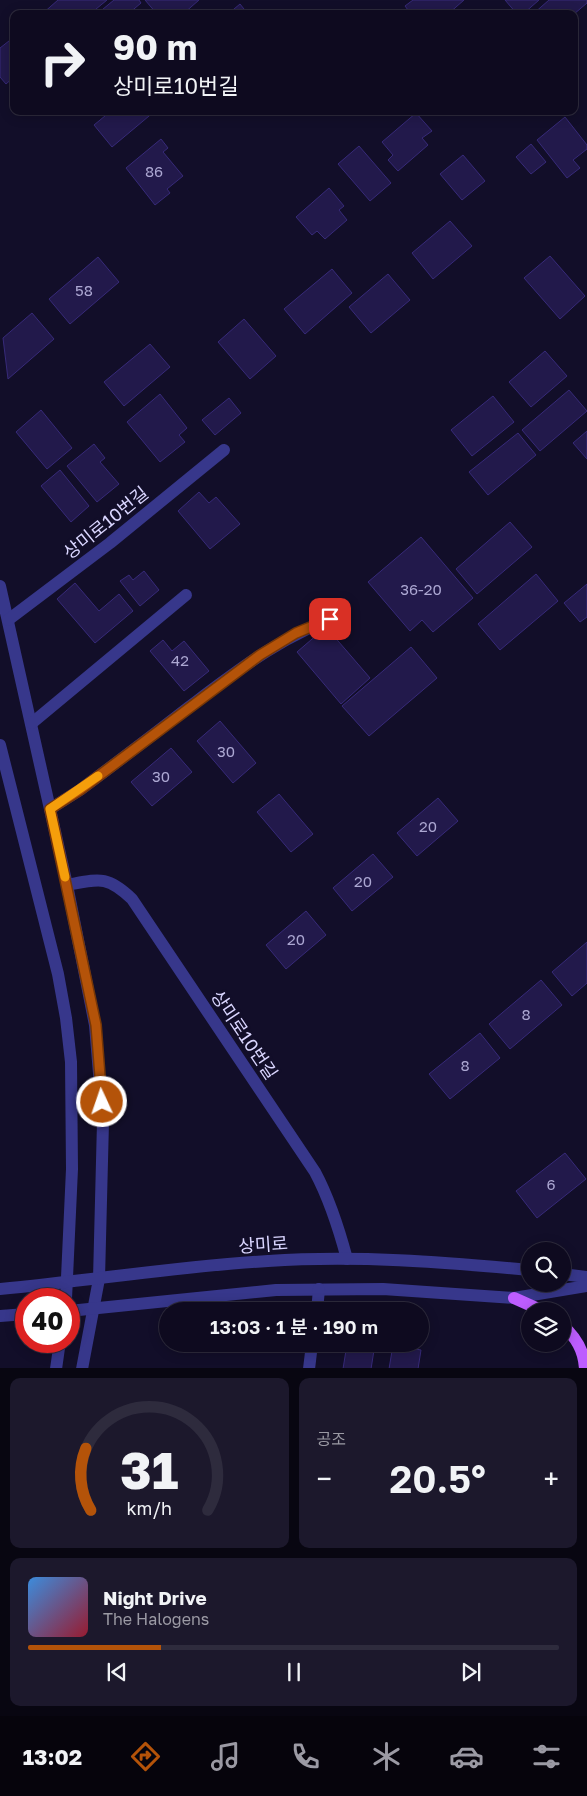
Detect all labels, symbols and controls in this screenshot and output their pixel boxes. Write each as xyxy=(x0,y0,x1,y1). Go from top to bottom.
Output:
text: 90 m xyxy=(113,26,197,68)
icon: right xyxy=(30,30,95,95)
text: 상미로10번길 xyxy=(113,72,239,99)
house number: 86 xyxy=(145,162,163,180)
house number: 58 xyxy=(75,281,93,299)
street label: 상미로10번길 xyxy=(59,481,152,563)
house number: 36-20 xyxy=(400,580,442,598)
pin xyxy=(309,598,351,640)
icon: arrive xyxy=(316,605,344,633)
house number: 42 xyxy=(171,651,189,669)
house number: 30 xyxy=(217,742,235,760)
house number: 30 xyxy=(152,767,170,785)
house number: 20 xyxy=(419,817,437,835)
house number: 20 xyxy=(354,872,372,890)
house number: 20 xyxy=(287,930,305,948)
street label: 상미로10번길 xyxy=(207,986,283,1083)
house number: 8 xyxy=(521,1005,531,1023)
house number: 8 xyxy=(460,1056,470,1074)
position arrow xyxy=(75,1075,127,1127)
house number: 6 xyxy=(546,1175,556,1193)
street label: 상미로 xyxy=(237,1231,288,1257)
map controls xyxy=(521,1242,571,1352)
button: search xyxy=(521,1242,571,1292)
speed limit sign: 40 xyxy=(15,1288,80,1353)
button: layers xyxy=(521,1302,571,1352)
text: 13:03 · 1 분 · 190 m xyxy=(210,1315,378,1338)
text: 공조 xyxy=(317,1429,346,1449)
text: 31 xyxy=(120,1438,179,1500)
text: 20.5° xyxy=(390,1456,486,1501)
text: − xyxy=(317,1462,332,1495)
text: + xyxy=(544,1462,559,1495)
text: km/h xyxy=(127,1497,172,1519)
text: Night Drive xyxy=(103,1586,207,1609)
text: The Halogens xyxy=(103,1609,209,1629)
icon: previous xyxy=(103,1658,131,1686)
icon: pause xyxy=(280,1658,308,1686)
icon: next xyxy=(457,1658,485,1686)
icon: directions xyxy=(128,1739,163,1774)
icon: music xyxy=(208,1739,243,1774)
icon: phone xyxy=(288,1739,323,1774)
icon: climate xyxy=(369,1739,404,1774)
icon: car xyxy=(449,1739,484,1774)
icon: filters xyxy=(529,1739,564,1774)
text: 13:02 xyxy=(23,1743,82,1770)

